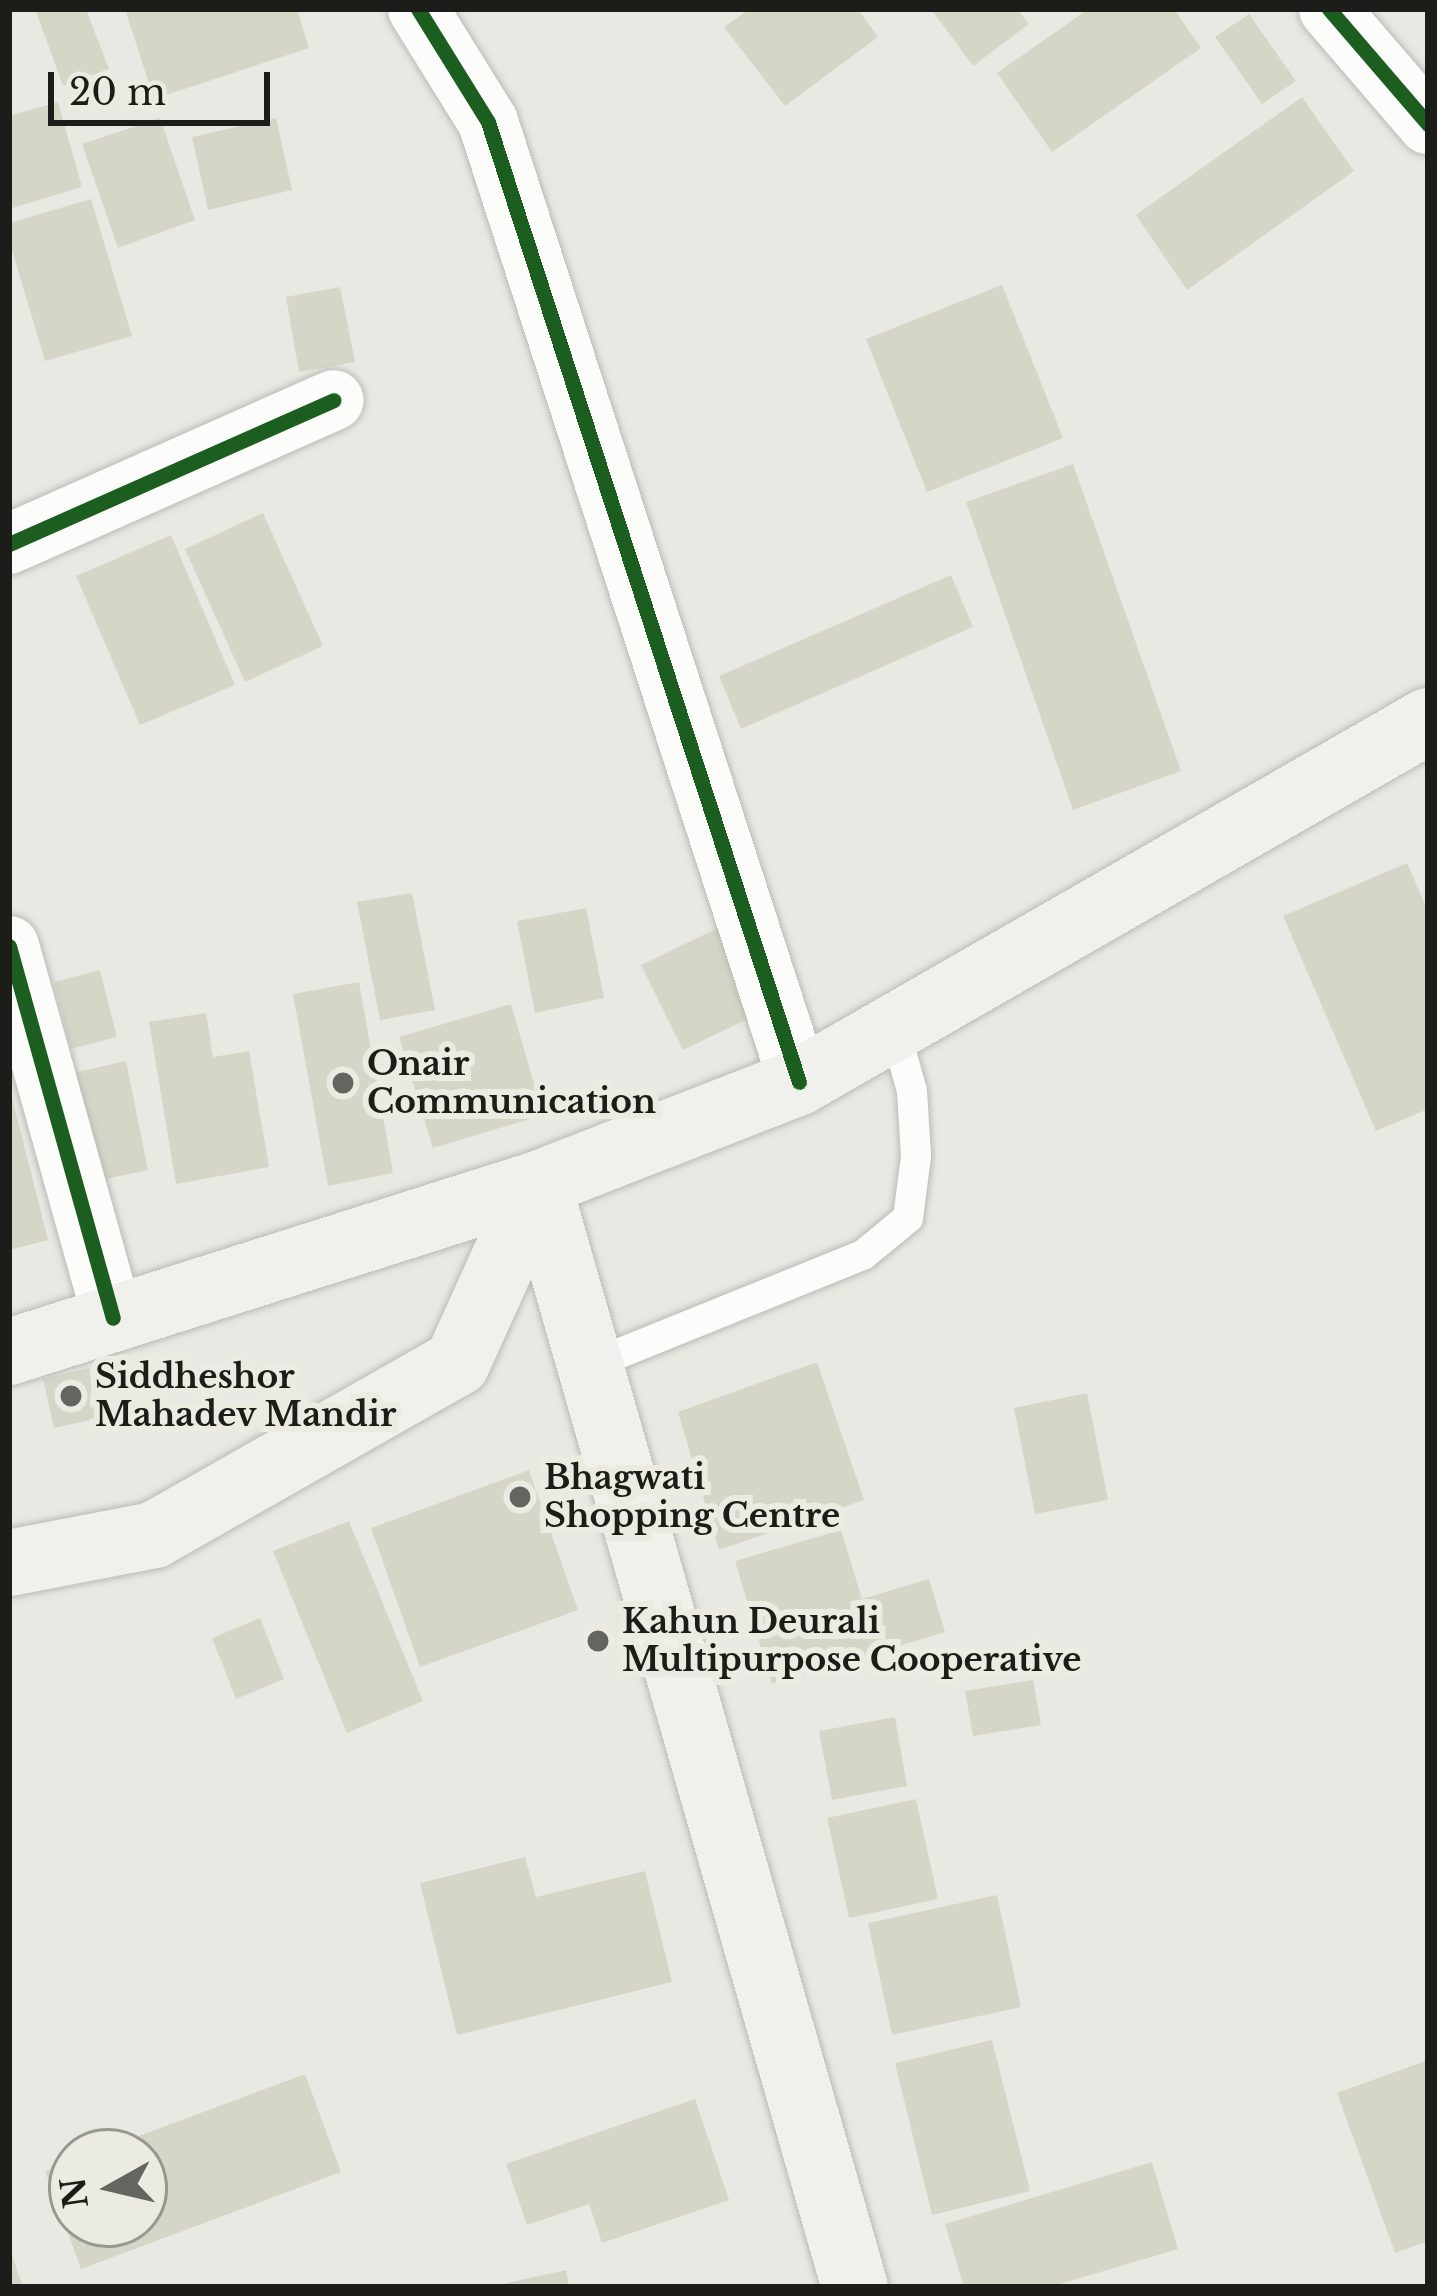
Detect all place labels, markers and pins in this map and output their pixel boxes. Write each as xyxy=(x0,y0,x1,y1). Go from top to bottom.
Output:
place label: Onair Communication xyxy=(367,1044,656,1122)
marker: Onair Communication xyxy=(330,1070,356,1096)
place label: Siddheshor Mahadev Mandir xyxy=(95,1357,397,1435)
marker: Siddheshor Mahadev Mandir xyxy=(58,1383,84,1409)
place label: Bhagwati Shopping Centre xyxy=(544,1458,841,1536)
marker: Bhagwati Shopping Centre xyxy=(507,1484,533,1510)
place label: Kahun Deurali Multipurpose Cooperative xyxy=(622,1602,1082,1680)
marker: Kahun Deurali Multipurpose Cooperative xyxy=(585,1628,611,1654)

